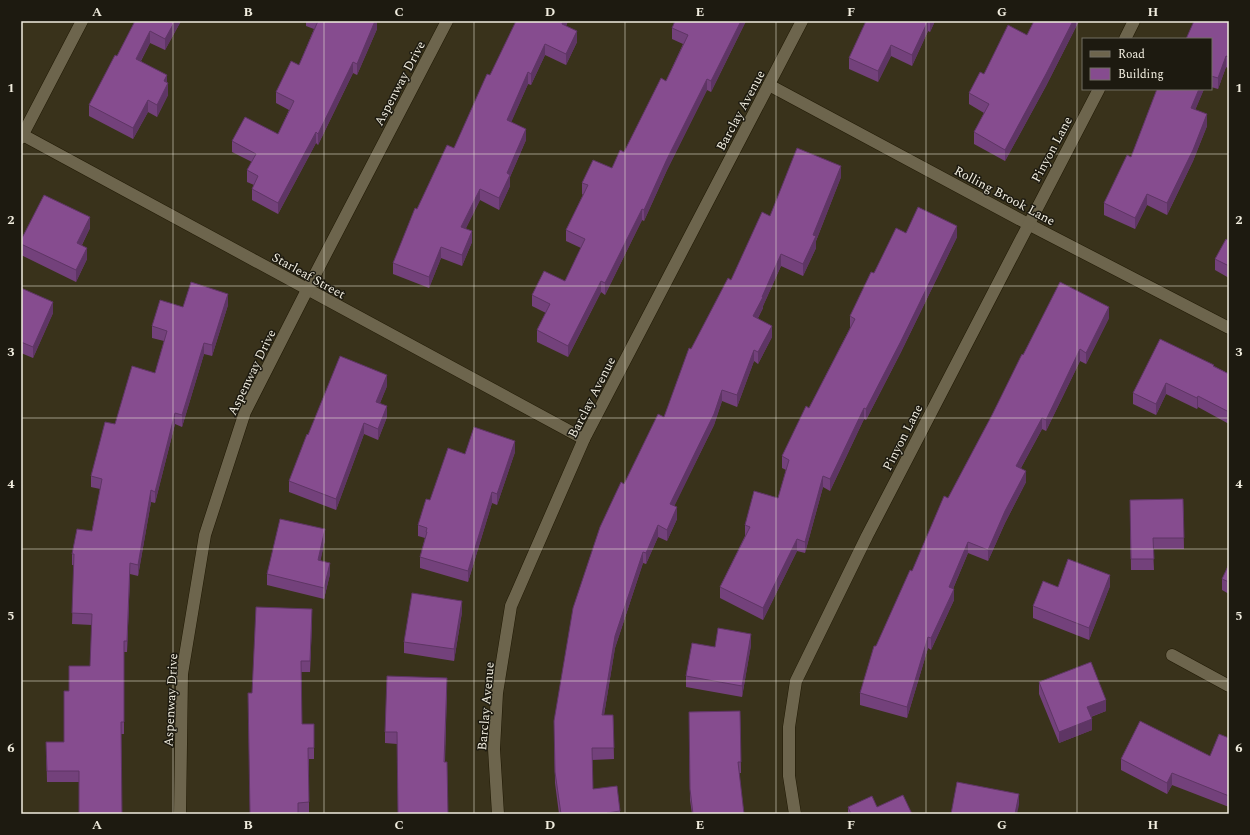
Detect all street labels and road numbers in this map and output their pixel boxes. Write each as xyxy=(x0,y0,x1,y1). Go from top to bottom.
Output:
street label: Aspenway Drive xyxy=(369,37,431,130)
street label: Barclay Avenue xyxy=(711,67,771,154)
street label: Pinyon Lane xyxy=(1026,113,1078,186)
street label: Rolling Brook Lane xyxy=(950,161,1059,231)
street label: Starleaf Street xyxy=(268,247,349,305)
street label: Aspenway Drive xyxy=(222,326,281,419)
street label: Barclay Avenue xyxy=(563,353,621,442)
street label: Pinyon Lane xyxy=(878,401,928,474)
street label: Aspenway Drive xyxy=(159,653,183,747)
street label: Barclay Avenue xyxy=(472,661,500,751)

